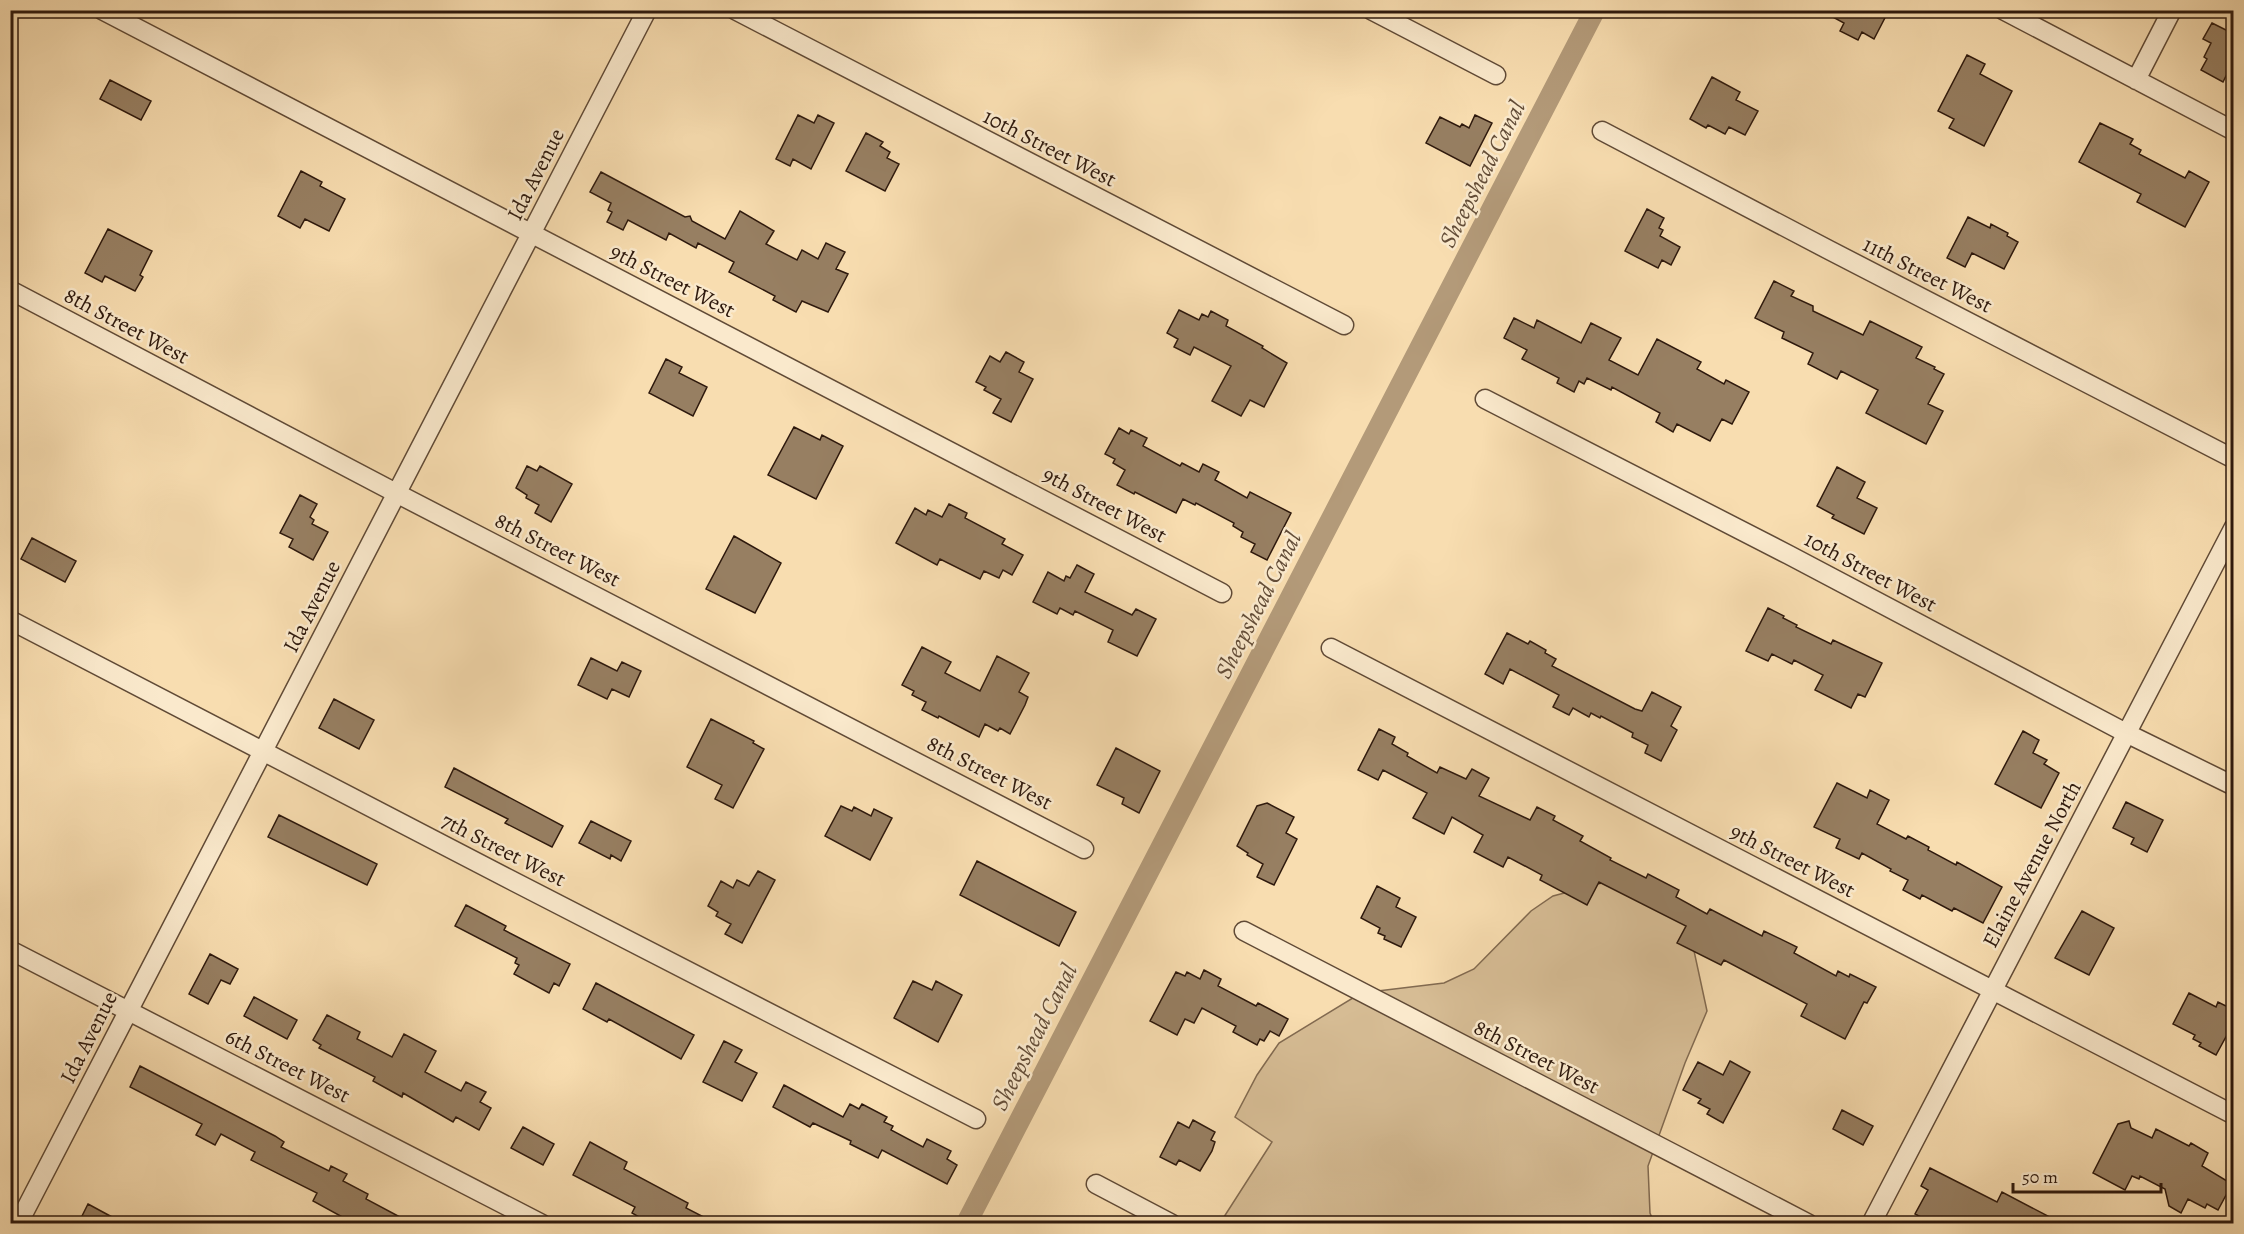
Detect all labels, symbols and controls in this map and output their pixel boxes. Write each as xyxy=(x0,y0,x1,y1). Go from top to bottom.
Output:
water label: Sheepshead Canal xyxy=(1431,95,1533,253)
street label: 10th Street West xyxy=(978,101,1121,194)
street label: Ida Avenue xyxy=(500,123,572,226)
street label: 11th Street West xyxy=(1858,229,1997,320)
street label: 9th Street West xyxy=(605,237,740,325)
street label: 8th Street West xyxy=(59,280,194,371)
street label: 9th Street West xyxy=(1037,460,1172,550)
street label: 8th Street West xyxy=(490,505,626,594)
street label: 10th Street West xyxy=(1799,524,1942,619)
water label: Sheepshead Canal xyxy=(1207,526,1309,684)
street label: Ida Avenue xyxy=(276,555,348,658)
street label: 8th Street West xyxy=(922,728,1058,817)
street label: Elaine Avenue North xyxy=(1975,776,2089,953)
street label: 7th Street West xyxy=(436,806,571,894)
street label: 9th Street West xyxy=(1725,817,1860,905)
water label: Sheepshead Canal xyxy=(983,958,1085,1116)
street label: Ida Avenue xyxy=(53,986,125,1089)
street label: 8th Street West xyxy=(1469,1012,1605,1101)
street label: 6th Street West xyxy=(220,1021,355,1110)
scale bar xyxy=(2013,1156,2162,1194)
text: 50 m xyxy=(2022,1165,2058,1189)

